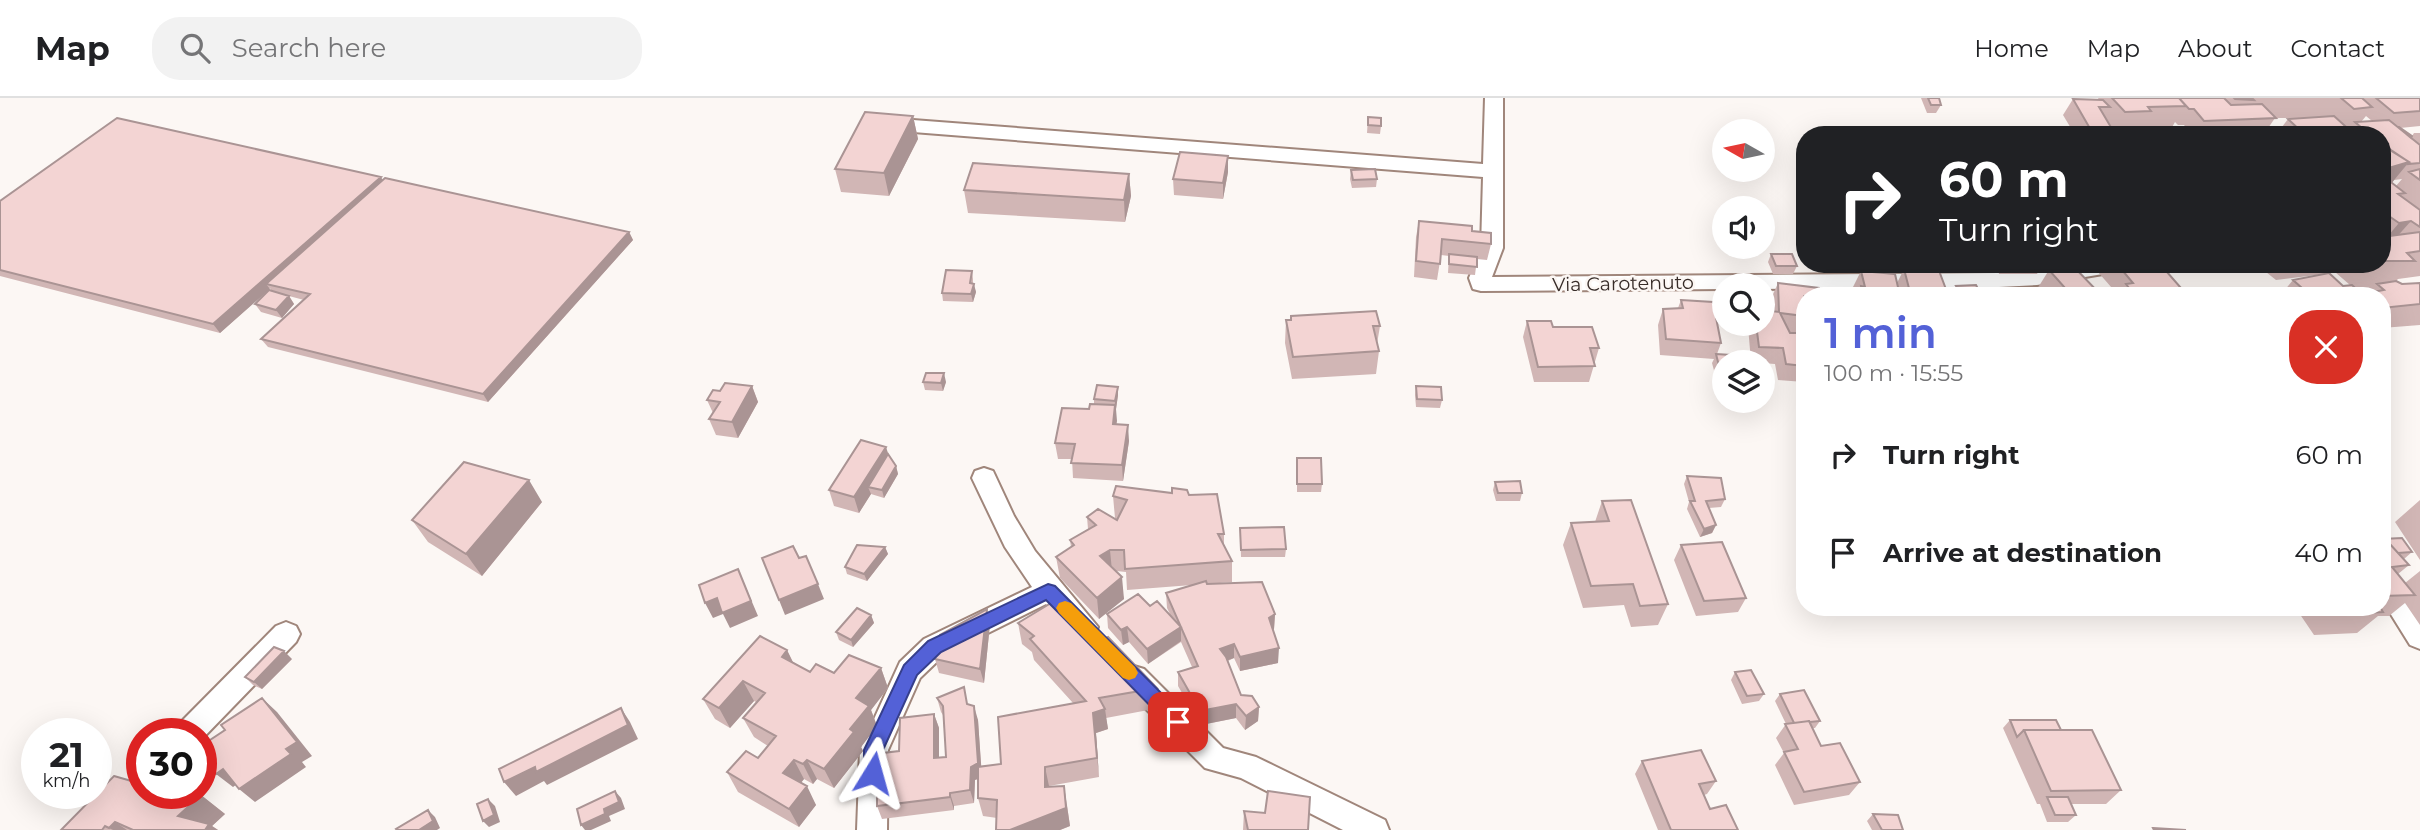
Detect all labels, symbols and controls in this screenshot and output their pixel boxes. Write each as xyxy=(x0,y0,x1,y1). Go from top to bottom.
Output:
search box xyxy=(152,17,642,80)
text: Map xyxy=(35,28,110,68)
icon: search xyxy=(176,29,214,67)
text: Search here xyxy=(232,32,386,64)
text: Home xyxy=(1974,34,2049,63)
text: Map xyxy=(2087,34,2140,63)
text: About xyxy=(2178,34,2252,63)
text: Contact xyxy=(2290,34,2385,63)
north arrow xyxy=(1712,119,1774,182)
map controls xyxy=(1712,119,1775,413)
text: 60 m xyxy=(1939,150,2069,209)
icon: right xyxy=(1824,154,1915,245)
button: sound xyxy=(1712,196,1775,259)
text: Turn right xyxy=(1939,210,2099,249)
street label: Via Carotenuto xyxy=(1552,271,1694,296)
button: search xyxy=(1712,273,1775,336)
text: 1 min xyxy=(1824,307,1937,359)
button: close xyxy=(2289,310,2363,384)
button: layers xyxy=(1712,350,1775,413)
text: 100 m · 15:55 xyxy=(1824,359,1963,387)
icon: right xyxy=(1824,436,1862,474)
text: Turn right xyxy=(1883,439,2019,471)
text: 60 m xyxy=(2296,439,2363,471)
icon: arrive xyxy=(1824,534,1862,572)
text: Arrive at destination xyxy=(1883,537,2162,569)
text: 40 m xyxy=(2294,537,2363,569)
pin xyxy=(1148,692,1208,752)
icon: arrive xyxy=(1159,703,1197,741)
speed limit sign: 30 xyxy=(126,718,217,809)
text: 21 xyxy=(49,733,84,776)
position arrow xyxy=(836,736,910,810)
text: km/h xyxy=(42,770,91,792)

